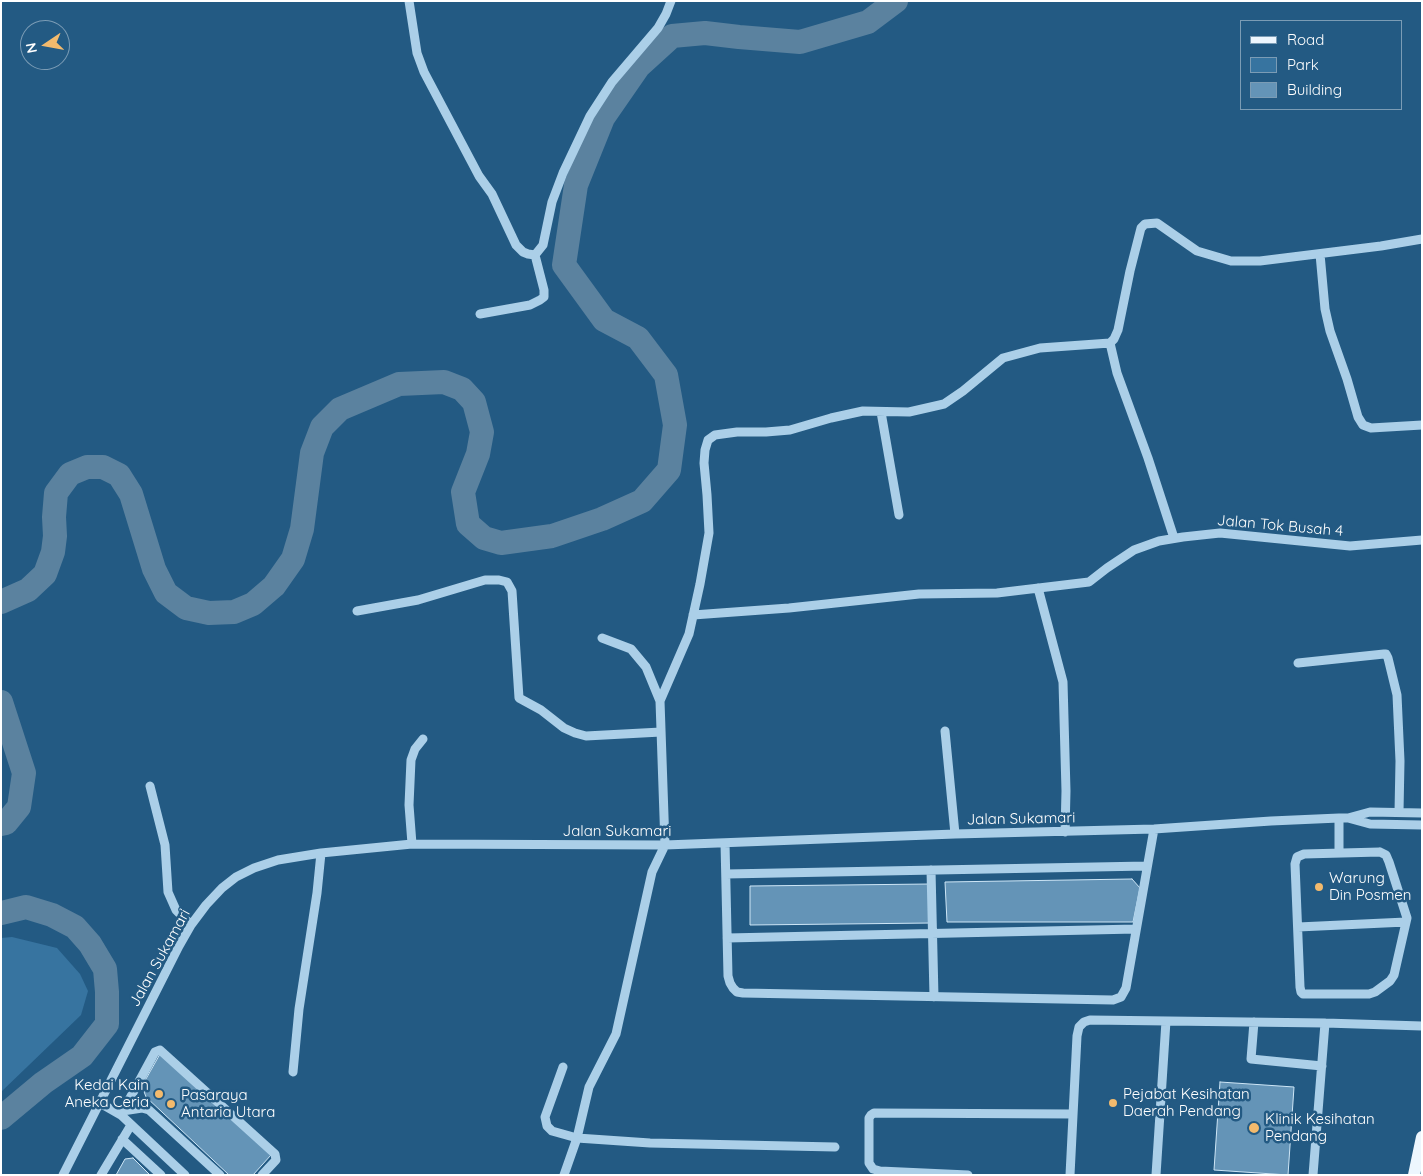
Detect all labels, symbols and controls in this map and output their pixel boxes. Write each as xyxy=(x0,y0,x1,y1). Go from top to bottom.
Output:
north arrow xyxy=(20,20,70,70)
legend xyxy=(1240,20,1403,110)
text: Road xyxy=(1287,30,1324,49)
text: N xyxy=(21,41,41,55)
text: Park xyxy=(1287,55,1319,74)
text: Building xyxy=(1287,80,1342,99)
street label: Jalan Tok Busah 4 xyxy=(1216,512,1344,540)
street label: Jalan Sukamari xyxy=(966,809,1076,829)
street label: Jalan Sukamari xyxy=(563,822,671,840)
place label: Warung Din Posmen xyxy=(1329,869,1411,904)
marker: Warung Din Posmen xyxy=(1313,881,1325,893)
street label: Jalan Sukamari xyxy=(126,906,194,1010)
place label: Kedai Kain Aneka Ceria xyxy=(65,1076,149,1111)
place label: Pejabat Kesihatan Daerah Pendang xyxy=(1123,1085,1250,1120)
place label: Pasaraya Antaria Utara xyxy=(181,1086,275,1121)
marker: Kedai Kain Aneka Ceria xyxy=(153,1088,165,1100)
marker: Pejabat Kesihatan Daerah Pendang xyxy=(1107,1097,1119,1109)
marker: Pasaraya Antaria Utara xyxy=(165,1098,177,1110)
place label: Klinik Kesihatan Pendang xyxy=(1265,1110,1375,1145)
marker: Klinik Kesihatan Pendang xyxy=(1247,1121,1261,1135)

